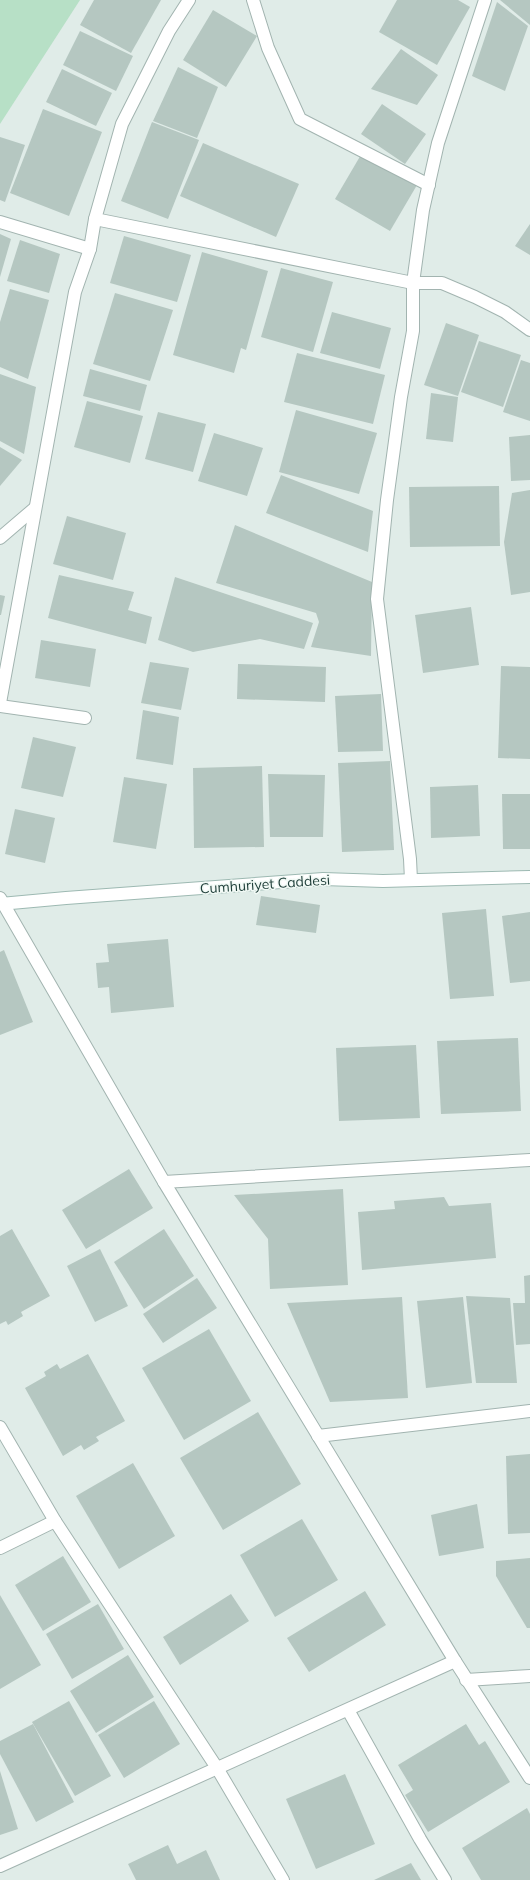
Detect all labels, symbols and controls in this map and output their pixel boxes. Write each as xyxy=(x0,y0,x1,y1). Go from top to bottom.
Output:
street label: Cumhuriyet Caddesi xyxy=(199,870,331,898)

